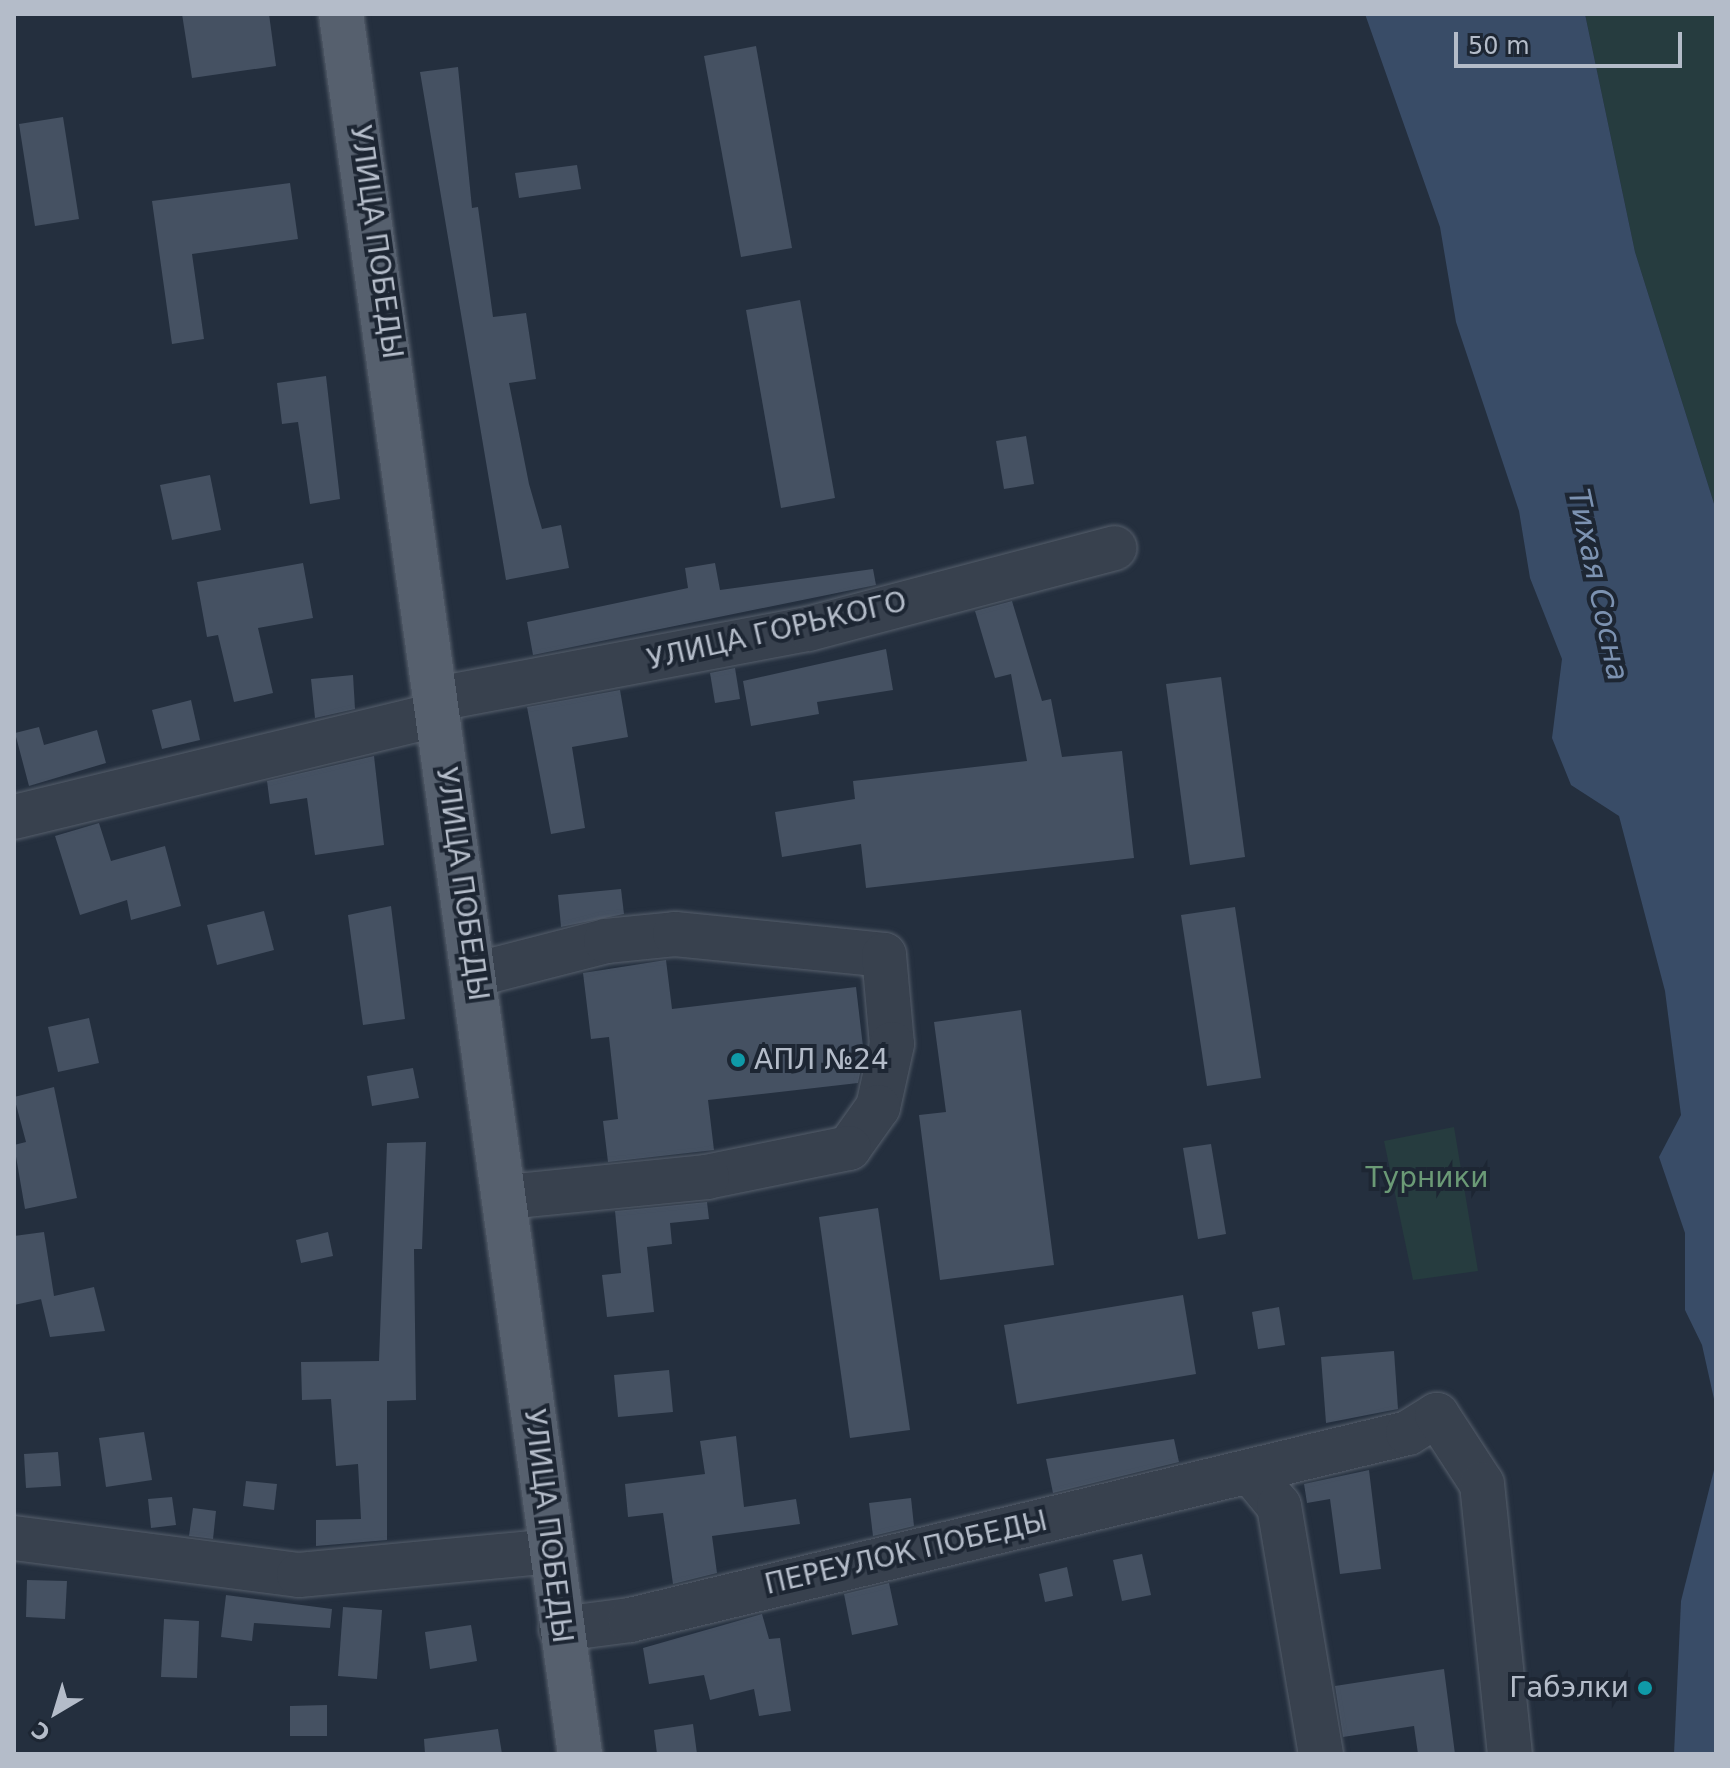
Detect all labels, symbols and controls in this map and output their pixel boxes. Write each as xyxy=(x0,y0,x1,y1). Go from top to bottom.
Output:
scale bar xyxy=(1458,16,1686,66)
text: 50 m xyxy=(1468,32,1530,60)
street label: УЛИЦА ПОБЕДЫ xyxy=(343,123,409,361)
water label: Тихая Сосна xyxy=(1560,486,1636,684)
street label: УЛИЦА ГОРЬКОГО xyxy=(644,585,910,677)
street label: УЛИЦА ПОБЕДЫ xyxy=(429,765,495,1003)
place label: АПЛ №24 xyxy=(754,1043,889,1077)
marker: АПЛ №24 xyxy=(729,1051,747,1069)
park label: Турники xyxy=(1365,1161,1489,1195)
street label: УЛИЦА ПОБЕДЫ xyxy=(517,1407,579,1645)
street label: ПЕРЕУЛОК ПОБЕДЫ xyxy=(762,1504,1050,1602)
place label: Габэлки xyxy=(1509,1671,1629,1705)
north arrow xyxy=(16,1672,96,1752)
marker: Габэлки xyxy=(1636,1679,1654,1697)
text: С xyxy=(27,1716,55,1746)

